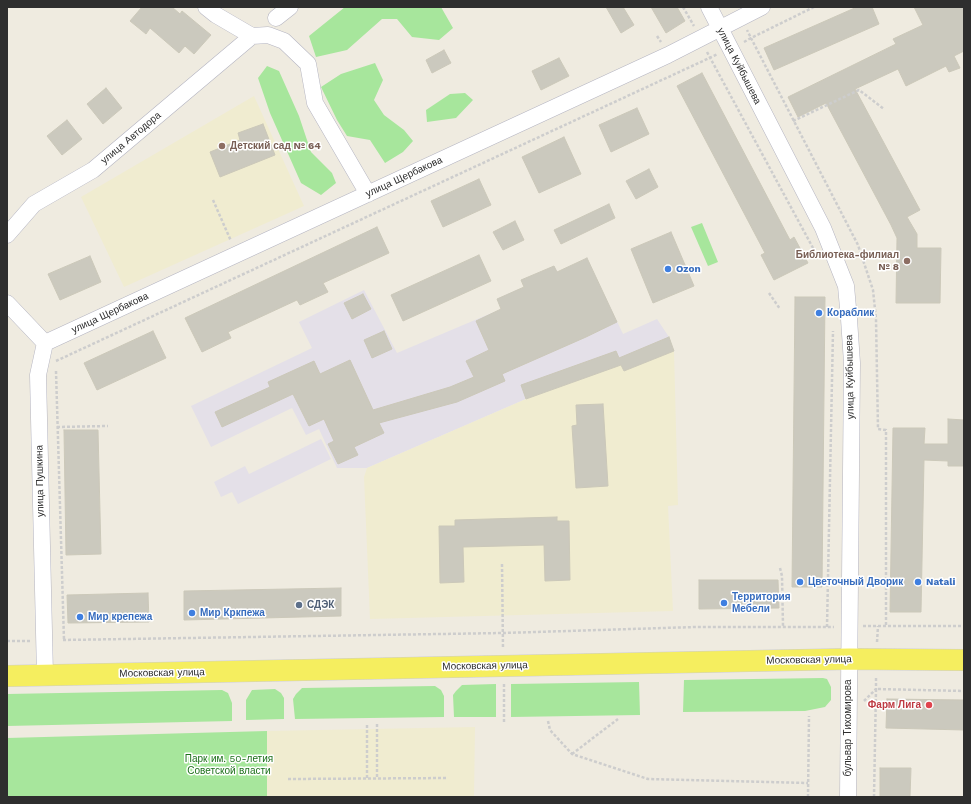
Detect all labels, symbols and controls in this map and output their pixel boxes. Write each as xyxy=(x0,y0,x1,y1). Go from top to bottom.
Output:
street label: улица Куйбышева xyxy=(714,26,764,106)
street label: улица Автодора xyxy=(98,109,164,167)
place label: Детский сад № 64 xyxy=(230,140,321,152)
marker: Детский сад № 64 xyxy=(217,141,227,151)
street label: улица Щербакова xyxy=(364,154,444,200)
place label: Библиотека-филиал № 8 xyxy=(796,249,899,272)
marker: Библиотека-филиал № 8 xyxy=(902,256,912,266)
place label: Ozon xyxy=(676,263,701,275)
marker: Ozon xyxy=(663,264,673,274)
street label: улица Щербакова xyxy=(70,290,150,336)
place label: Кораблик xyxy=(827,307,874,319)
marker: Кораблик xyxy=(814,308,824,318)
street label: улица Куйбышева xyxy=(843,335,857,419)
street label: улица Пушкина xyxy=(33,445,47,517)
place label: Цветочный Дворик xyxy=(808,576,903,588)
place label: Natali xyxy=(926,576,955,588)
marker: Цветочный Дворик xyxy=(795,577,805,587)
marker: Natali xyxy=(913,577,923,587)
place label: Территория Мебели xyxy=(732,591,791,614)
marker: Территория Мебели xyxy=(719,598,729,608)
place label: СДЭК xyxy=(307,599,334,611)
marker: СДЭК xyxy=(294,600,304,610)
place label: Мир Кркпежа xyxy=(200,607,265,619)
marker: Мир Кркпежа xyxy=(187,608,197,618)
place label: Мир крепежа xyxy=(88,611,152,623)
marker: Мир крепежа xyxy=(75,612,85,622)
street label: Московская улица xyxy=(766,653,852,667)
street label: Московская улица xyxy=(442,659,528,673)
street label: Московская улица xyxy=(119,666,205,680)
street label: бульвар Тихомирова xyxy=(842,679,854,777)
place label: Фарм Лига xyxy=(868,699,921,711)
marker: Фарм Лига xyxy=(924,700,934,710)
park label: Парк им. 50-летия Советской власти xyxy=(185,753,273,776)

